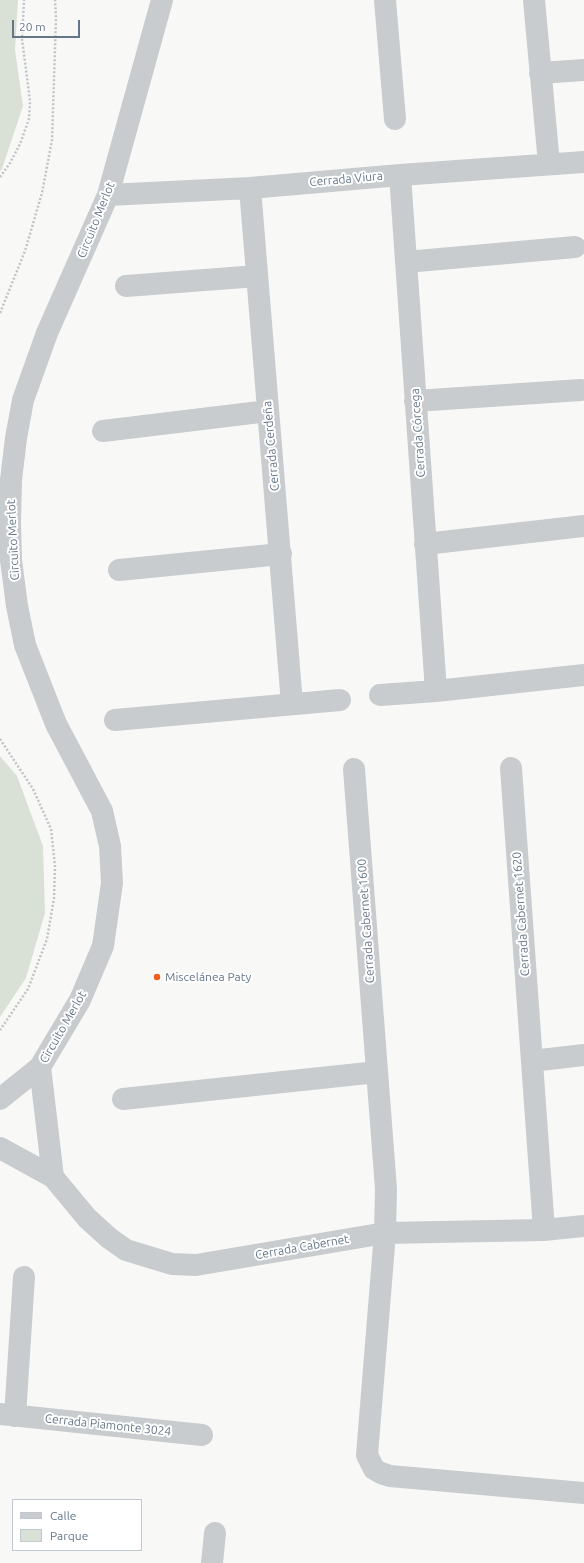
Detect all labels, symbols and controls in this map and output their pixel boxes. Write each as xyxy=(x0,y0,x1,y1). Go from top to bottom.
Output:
scale bar xyxy=(14,12,82,38)
text: 20 m xyxy=(19,20,46,33)
street label: Cerrada Viura xyxy=(309,169,383,189)
street label: Circuito Merlot xyxy=(74,180,118,260)
street label: Cerrada Córcega xyxy=(408,388,428,478)
street label: Cerrada Cerdeña xyxy=(260,400,282,492)
street label: Circuito Merlot xyxy=(4,499,22,581)
street label: Cerrada Cabernet 1620 xyxy=(509,851,533,977)
street label: Cerrada Cabernet 1600 xyxy=(354,858,378,984)
place label: Miscelánea Paty xyxy=(165,970,251,984)
marker: Miscelánea Paty xyxy=(152,972,162,982)
street label: Circuito Merlot xyxy=(36,988,90,1066)
street label: Cerrada Cabernet xyxy=(254,1232,350,1262)
street label: Cerrada Piamonte 3024 xyxy=(44,1411,172,1439)
legend xyxy=(12,1499,142,1551)
text: Calle xyxy=(50,1509,76,1522)
text: Parque xyxy=(50,1529,88,1542)

